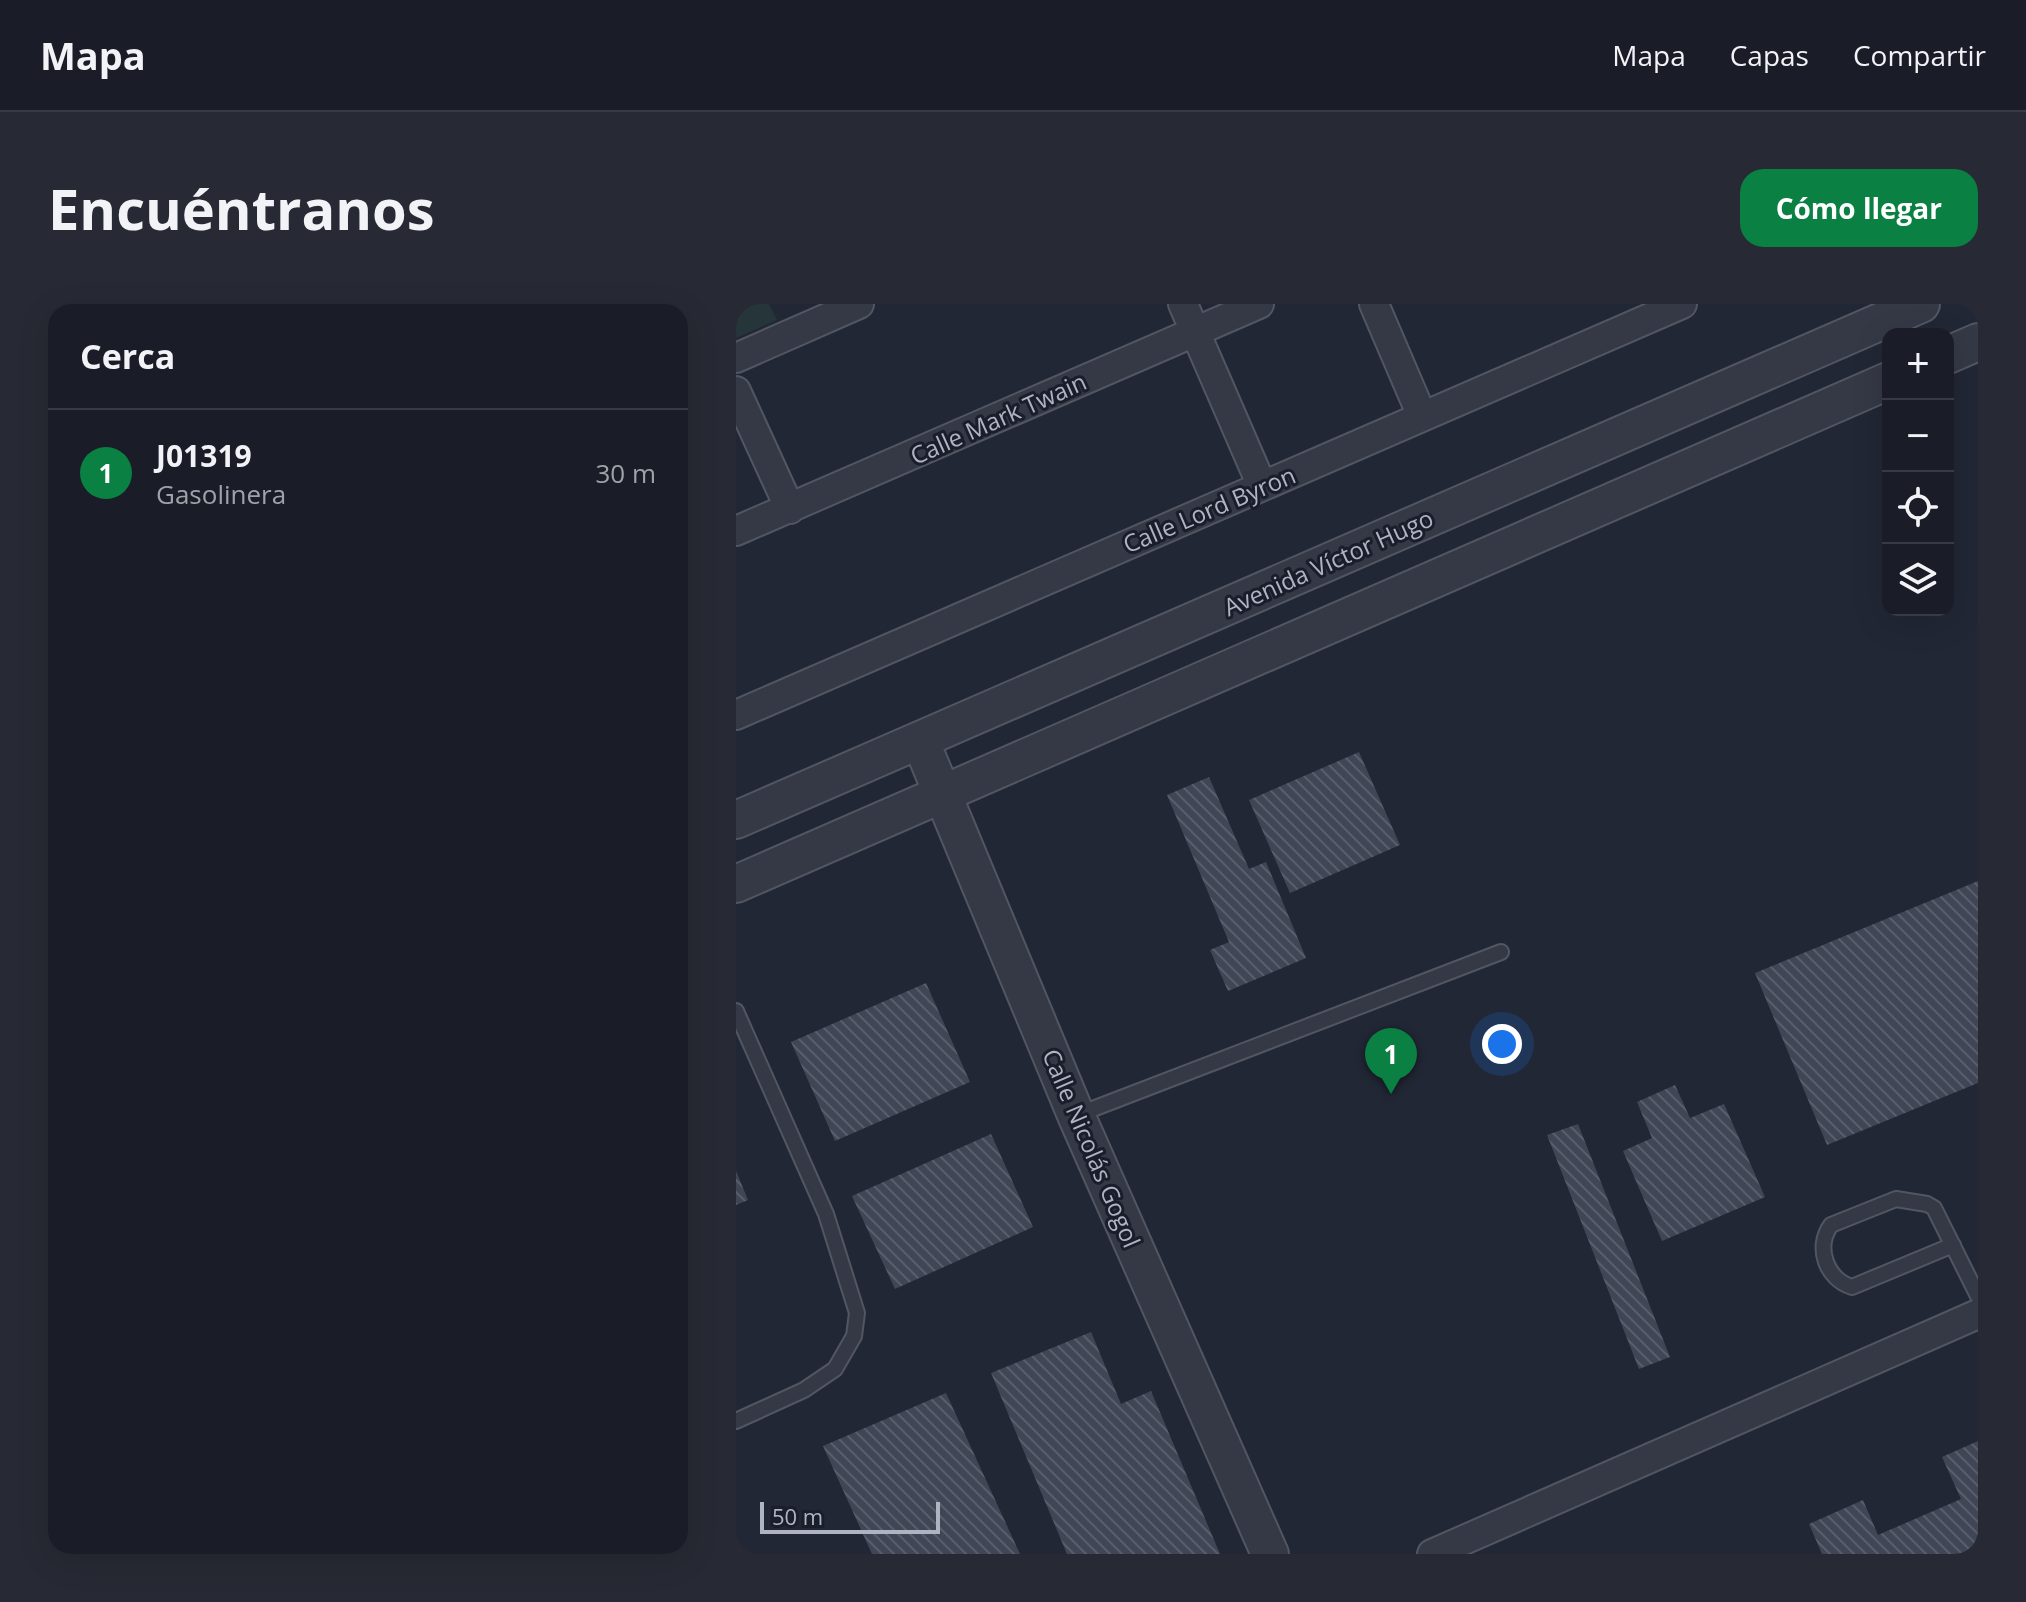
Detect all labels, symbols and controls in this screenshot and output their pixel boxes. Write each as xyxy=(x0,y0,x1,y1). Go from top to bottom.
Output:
text: Mapa xyxy=(40,29,146,81)
text: Mapa xyxy=(1612,36,1686,74)
text: Capas xyxy=(1730,36,1809,74)
text: Compartir xyxy=(1853,36,1986,74)
button: Cómo llegar xyxy=(1740,169,1978,247)
text: Encuéntranos xyxy=(48,170,435,246)
map controls xyxy=(1882,328,1954,616)
button: + xyxy=(1882,328,1954,400)
text: Cerca xyxy=(80,333,175,379)
street label: Calle Mark Twain xyxy=(905,364,1091,472)
button: − xyxy=(1882,400,1954,472)
text: J01319 xyxy=(156,435,252,476)
text: 1 xyxy=(99,455,113,491)
text: 30 m xyxy=(595,455,656,491)
street label: Calle Lord Byron xyxy=(1118,458,1300,560)
button: locate xyxy=(1882,472,1954,544)
text: Gasolinera xyxy=(156,476,286,512)
street label: Avenida Víctor Hugo xyxy=(1218,501,1438,623)
button: layers xyxy=(1882,544,1954,616)
your location xyxy=(1482,1024,1522,1064)
pin: 1 xyxy=(1365,1028,1417,1094)
street label: Calle Nicolás Gogol xyxy=(1035,1044,1149,1252)
scale bar xyxy=(760,1498,940,1534)
text: 50 m xyxy=(772,1501,823,1531)

